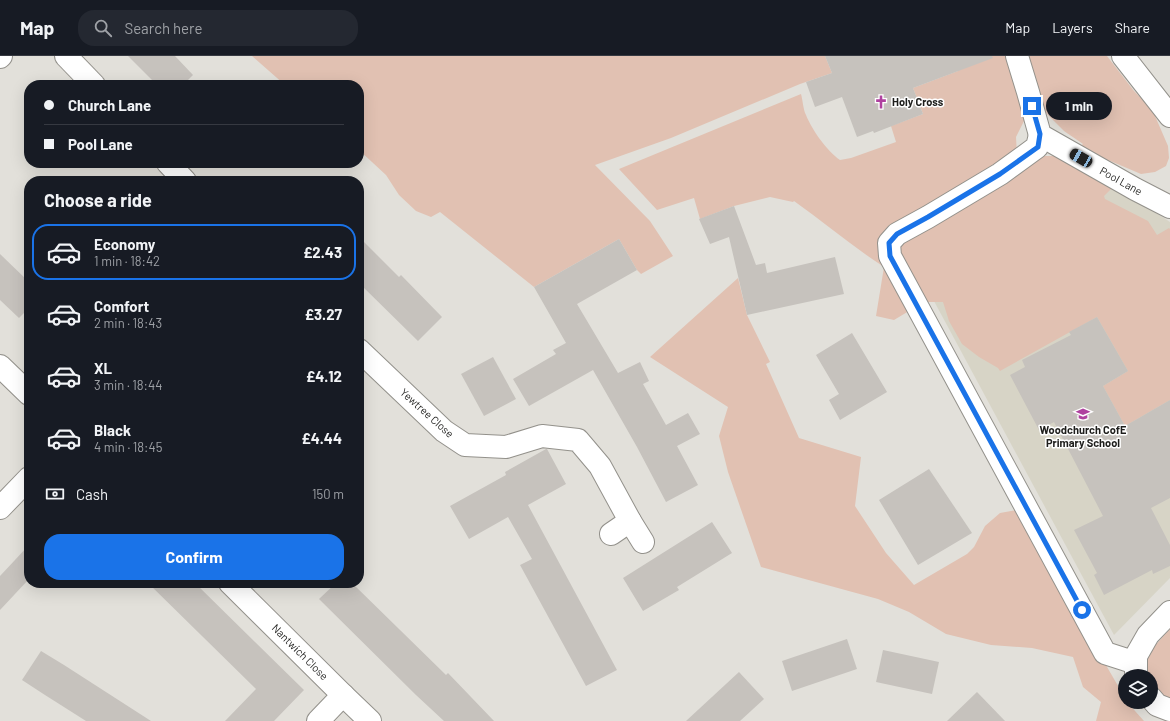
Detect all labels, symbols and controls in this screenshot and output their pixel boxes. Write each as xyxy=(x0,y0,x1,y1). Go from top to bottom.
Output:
search box xyxy=(78,10,358,46)
text: Map xyxy=(20,16,54,39)
icon: search xyxy=(92,17,114,39)
text: Search here xyxy=(124,19,202,37)
text: Map xyxy=(1005,19,1030,36)
text: Layers xyxy=(1052,19,1093,36)
text: Share xyxy=(1115,19,1150,36)
callout: 1 min xyxy=(1046,92,1112,120)
church icon: Holy Cross xyxy=(873,94,889,110)
place label: Holy Cross xyxy=(892,95,944,108)
text: Church Lane xyxy=(68,96,151,114)
route end xyxy=(1023,97,1041,115)
text: 1 min xyxy=(1065,98,1093,114)
text: Pool Lane xyxy=(68,135,133,153)
car xyxy=(1068,147,1094,169)
street label: Pool Lane xyxy=(1098,164,1145,198)
text: Choose a ride xyxy=(44,189,152,211)
icon: car xyxy=(46,234,82,270)
text: Economy xyxy=(94,235,155,253)
text: £2.43 xyxy=(303,243,342,261)
text: 1 min · 18:42 xyxy=(94,253,160,269)
icon: car xyxy=(46,296,82,332)
text: Comfort xyxy=(94,297,149,315)
text: £3.27 xyxy=(305,305,342,323)
text: 2 min · 18:43 xyxy=(94,315,162,331)
icon: car xyxy=(46,358,82,394)
text: XL xyxy=(94,359,112,377)
text: £4.12 xyxy=(306,367,342,385)
text: 3 min · 18:44 xyxy=(94,377,162,393)
street label: Yewtree Close xyxy=(398,385,457,440)
school or university icon: Woodchurch CofE Primary School xyxy=(1075,406,1091,422)
icon: car xyxy=(46,420,82,456)
text: Black xyxy=(94,421,131,439)
place label: Woodchurch CofE Primary School xyxy=(1040,423,1127,449)
text: £4.44 xyxy=(302,429,342,447)
text: 4 min · 18:45 xyxy=(94,439,162,455)
icon: cash xyxy=(44,483,66,505)
text: Cash xyxy=(76,485,108,503)
text: 150 m xyxy=(312,486,344,502)
button: Confirm xyxy=(44,534,344,580)
route start xyxy=(1073,601,1091,619)
street label: Nantwich Close xyxy=(270,621,331,682)
map controls xyxy=(1118,669,1158,709)
button: layers xyxy=(1118,669,1158,709)

